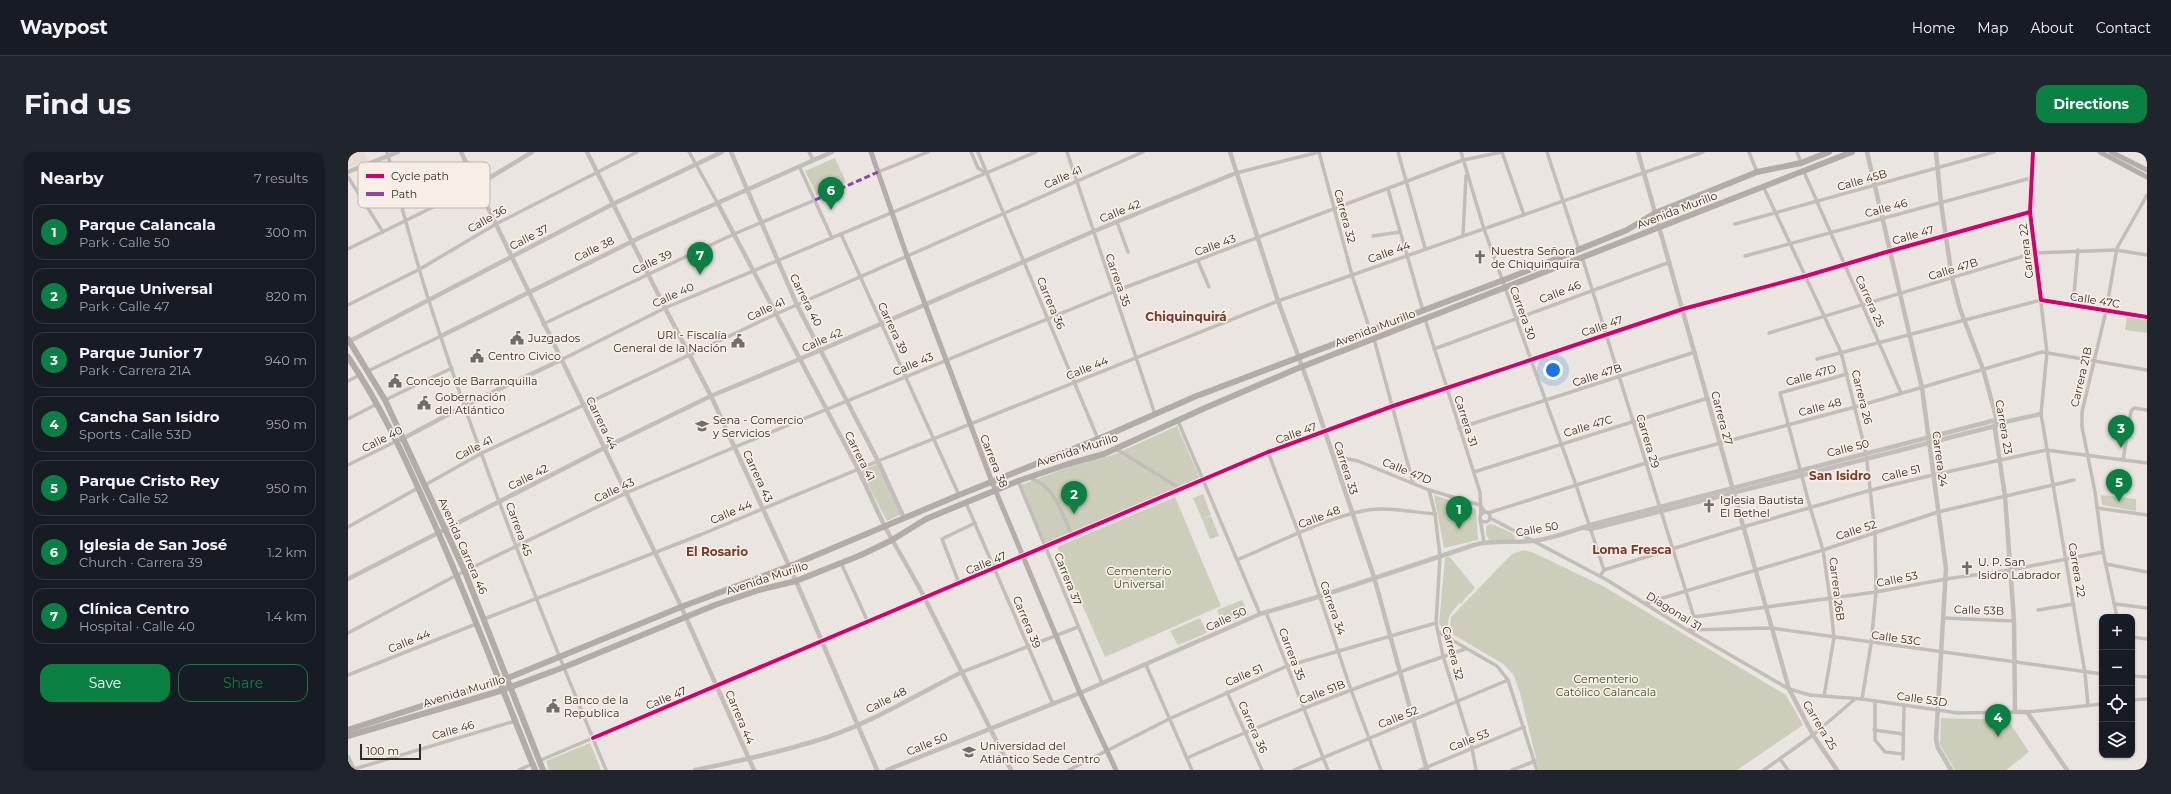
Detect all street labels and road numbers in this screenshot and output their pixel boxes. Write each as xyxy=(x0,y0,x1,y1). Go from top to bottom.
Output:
street label: Calle 41 xyxy=(1042,162,1084,192)
street label: Calle 45B xyxy=(1835,166,1889,194)
street label: Carrera 32 xyxy=(1331,188,1359,244)
street label: Avenida Murillo xyxy=(1635,188,1719,232)
street label: Calle 42 xyxy=(1097,196,1143,226)
street label: Calle 46 xyxy=(1863,196,1909,220)
street label: Calle 36 xyxy=(465,202,509,236)
street label: Calle 37 xyxy=(507,221,551,253)
street label: Calle 47 xyxy=(1890,222,1936,248)
street label: Carrera 22 xyxy=(2016,223,2036,279)
street label: Calle 43 xyxy=(1192,231,1238,259)
street label: Calle 38 xyxy=(572,233,616,265)
street label: Calle 44 xyxy=(1366,238,1413,266)
street label: Calle 39 xyxy=(630,247,675,277)
street label: Carrera 35 xyxy=(1102,252,1134,308)
street label: Calle 47B xyxy=(1926,255,1980,283)
street label: Carrera 40 xyxy=(787,271,825,329)
street label: Carrera 25 xyxy=(1852,273,1888,329)
street label: Carrera 36 xyxy=(1034,275,1068,332)
street label: Calle 46 xyxy=(1537,278,1583,306)
street label: Calle 40 xyxy=(650,280,696,310)
street label: Carrera 30 xyxy=(1507,284,1539,342)
street label: Calle 47C xyxy=(2069,289,2121,311)
street label: Calle 41 xyxy=(745,294,787,324)
street label: Carrera 39 xyxy=(875,300,911,356)
street label: Avenida Murillo xyxy=(1333,306,1417,350)
street label: Calle 47 xyxy=(1579,312,1625,340)
street label: Calle 42 xyxy=(799,325,845,355)
street label: Carrera 21B xyxy=(2067,346,2095,408)
street label: Calle 43 xyxy=(890,349,936,379)
street label: Calle 44 xyxy=(1064,353,1111,383)
street label: Calle 47B xyxy=(1571,360,1623,390)
street label: Calle 47D xyxy=(1784,361,1838,389)
street label: Carrera 26 xyxy=(1848,368,1876,426)
street label: Carrera 27 xyxy=(1708,389,1736,447)
street label: Carrera 44 xyxy=(583,394,621,452)
street label: Carrera 31 xyxy=(1451,394,1481,448)
street label: Calle 48 xyxy=(1797,395,1843,419)
street label: Carrera 23 xyxy=(1992,399,2016,455)
street label: Calle 47C xyxy=(1562,412,1614,440)
street label: Carrera 29 xyxy=(1633,412,1663,470)
street label: Calle 47 xyxy=(1273,419,1319,447)
street label: Calle 40 xyxy=(359,423,405,455)
street label: Carrera 41 xyxy=(842,429,878,483)
street label: Avenida Murillo xyxy=(1034,430,1120,470)
street label: Carrera 24 xyxy=(1929,430,1951,488)
street label: Carrera 38 xyxy=(977,432,1011,490)
street label: Calle 41 xyxy=(453,433,495,463)
street label: Calle 50 xyxy=(1825,436,1871,460)
street label: Carrera 33 xyxy=(1331,440,1361,496)
street label: Carrera 43 xyxy=(740,448,776,504)
street label: Calle 47D xyxy=(1380,455,1434,487)
street label: Calle 42 xyxy=(506,461,550,493)
street label: Calle 51 xyxy=(1880,461,1922,485)
street label: Calle 43 xyxy=(592,475,636,505)
street label: Avenida Carrera 46 xyxy=(435,496,491,597)
street label: Calle 44 xyxy=(708,497,755,527)
street label: Carrera 45 xyxy=(503,500,535,558)
street label: Calle 48 xyxy=(1296,503,1342,531)
street label: Calle 52 xyxy=(1834,517,1878,543)
street label: Calle 50 xyxy=(1515,518,1559,540)
street label: Carrera 22 xyxy=(2065,542,2089,598)
street label: Calle 47 xyxy=(964,548,1008,578)
street label: Carrera 37 xyxy=(1051,551,1085,607)
street label: Carrera 26B xyxy=(1826,556,1848,622)
street label: Avenida Murillo xyxy=(724,558,810,598)
street label: Calle 53 xyxy=(1875,568,1919,590)
street label: Carrera 34 xyxy=(1317,579,1349,638)
street label: Diagonal 31 xyxy=(1644,588,1704,634)
street label: Carrera 39 xyxy=(1010,594,1044,651)
street label: Calle 53B xyxy=(1954,602,2004,618)
street label: Calle 50 xyxy=(1203,604,1249,634)
street label: Carrera 32 xyxy=(1439,625,1467,681)
street label: Calle 44 xyxy=(386,626,433,656)
street label: Carrera 35 xyxy=(1276,626,1308,682)
street label: Calle 53C xyxy=(1870,628,1922,648)
street label: Calle 51 xyxy=(1223,661,1265,689)
street label: Avenida Murillo xyxy=(421,672,507,710)
street label: Calle 51B xyxy=(1297,677,1347,707)
street label: Calle 47 xyxy=(644,683,688,713)
street label: Calle 48 xyxy=(863,684,909,716)
street label: Carrera 44 xyxy=(722,688,758,747)
street label: Calle 53D xyxy=(1896,689,1948,709)
street label: Carrera 25 xyxy=(1800,698,1840,752)
street label: Carrera 36 xyxy=(1235,699,1271,756)
street label: Calle 52 xyxy=(1376,703,1420,731)
street label: Calle 46 xyxy=(430,717,476,743)
street label: Calle 53 xyxy=(1447,726,1491,754)
street label: Calle 50 xyxy=(904,729,950,759)

